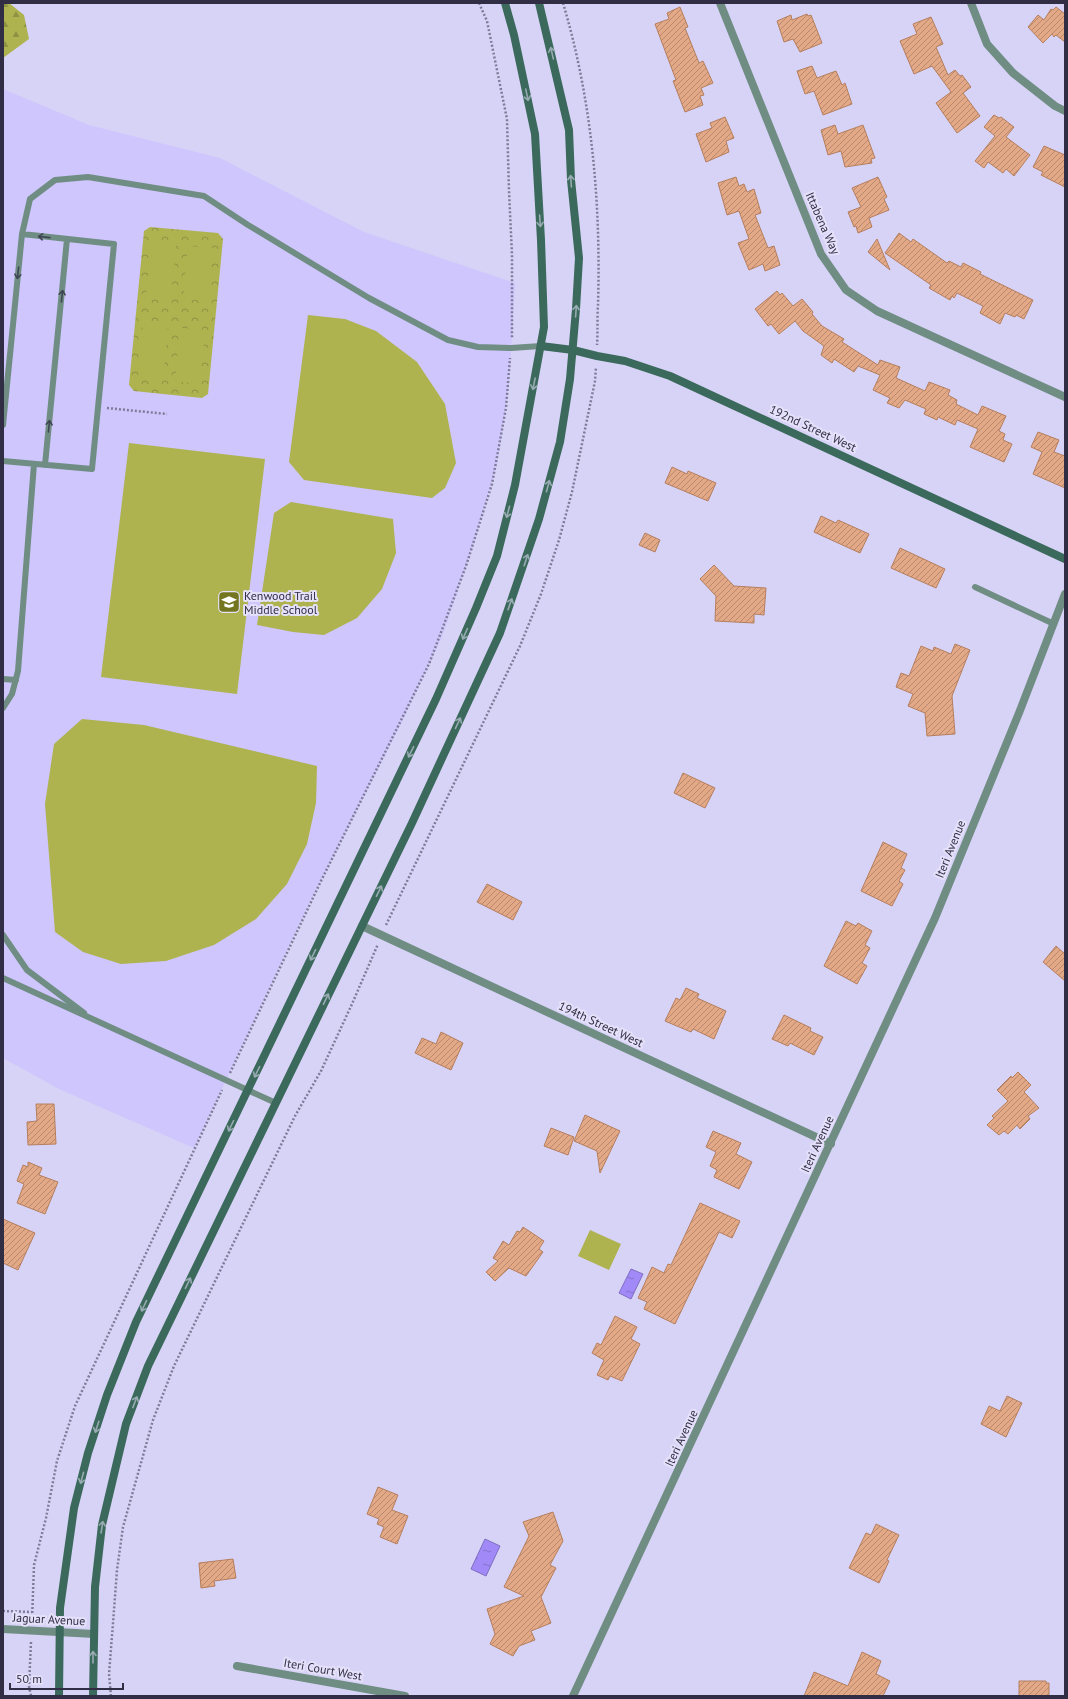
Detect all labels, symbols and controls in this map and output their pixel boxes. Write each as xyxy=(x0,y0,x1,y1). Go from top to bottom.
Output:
one-way arrow xyxy=(547,47,555,60)
one-way arrow xyxy=(523,89,531,102)
one-way arrow xyxy=(568,175,575,188)
street label: Ittabena Way xyxy=(803,190,844,257)
one-way arrow xyxy=(537,214,544,227)
one-way arrow xyxy=(38,233,51,240)
one-way arrow xyxy=(14,266,22,279)
one-way arrow xyxy=(58,290,65,303)
one-way arrow xyxy=(573,305,580,318)
one-way arrow xyxy=(530,378,538,391)
street label: 192nd Street West xyxy=(767,401,859,455)
one-way arrow xyxy=(45,420,53,433)
one-way arrow xyxy=(544,480,552,493)
one-way arrow xyxy=(504,505,512,518)
one-way arrow xyxy=(522,555,530,567)
place label: Kenwood Trail Middle School xyxy=(244,588,318,617)
school or university icon: Kenwood Trail Middle School xyxy=(216,589,242,615)
one-way arrow xyxy=(507,599,515,611)
one-way arrow xyxy=(461,628,468,640)
one-way arrow xyxy=(455,718,462,730)
one-way arrow xyxy=(407,746,414,758)
street label: Iteri Avenue xyxy=(932,818,968,880)
one-way arrow xyxy=(376,886,383,898)
one-way arrow xyxy=(309,948,316,960)
one-way arrow xyxy=(323,993,330,1005)
street label: 194th Street West xyxy=(556,998,646,1050)
one-way arrow xyxy=(252,1066,260,1078)
street label: Iteri Avenue xyxy=(797,1113,837,1175)
one-way arrow xyxy=(227,1119,234,1131)
one-way arrow xyxy=(185,1278,192,1290)
one-way arrow xyxy=(140,1300,147,1312)
one-way arrow xyxy=(131,1396,139,1408)
street label: Iteri Avenue xyxy=(661,1407,701,1469)
one-way arrow xyxy=(92,1420,100,1432)
one-way arrow xyxy=(77,1471,85,1484)
one-way arrow xyxy=(98,1521,106,1534)
street label: Jaguar Avenue xyxy=(11,1610,86,1628)
one-way arrow xyxy=(89,1651,97,1664)
street label: Iteri Court West xyxy=(283,1655,363,1683)
scale bar xyxy=(10,1665,123,1691)
text: 50 m xyxy=(16,1671,42,1686)

